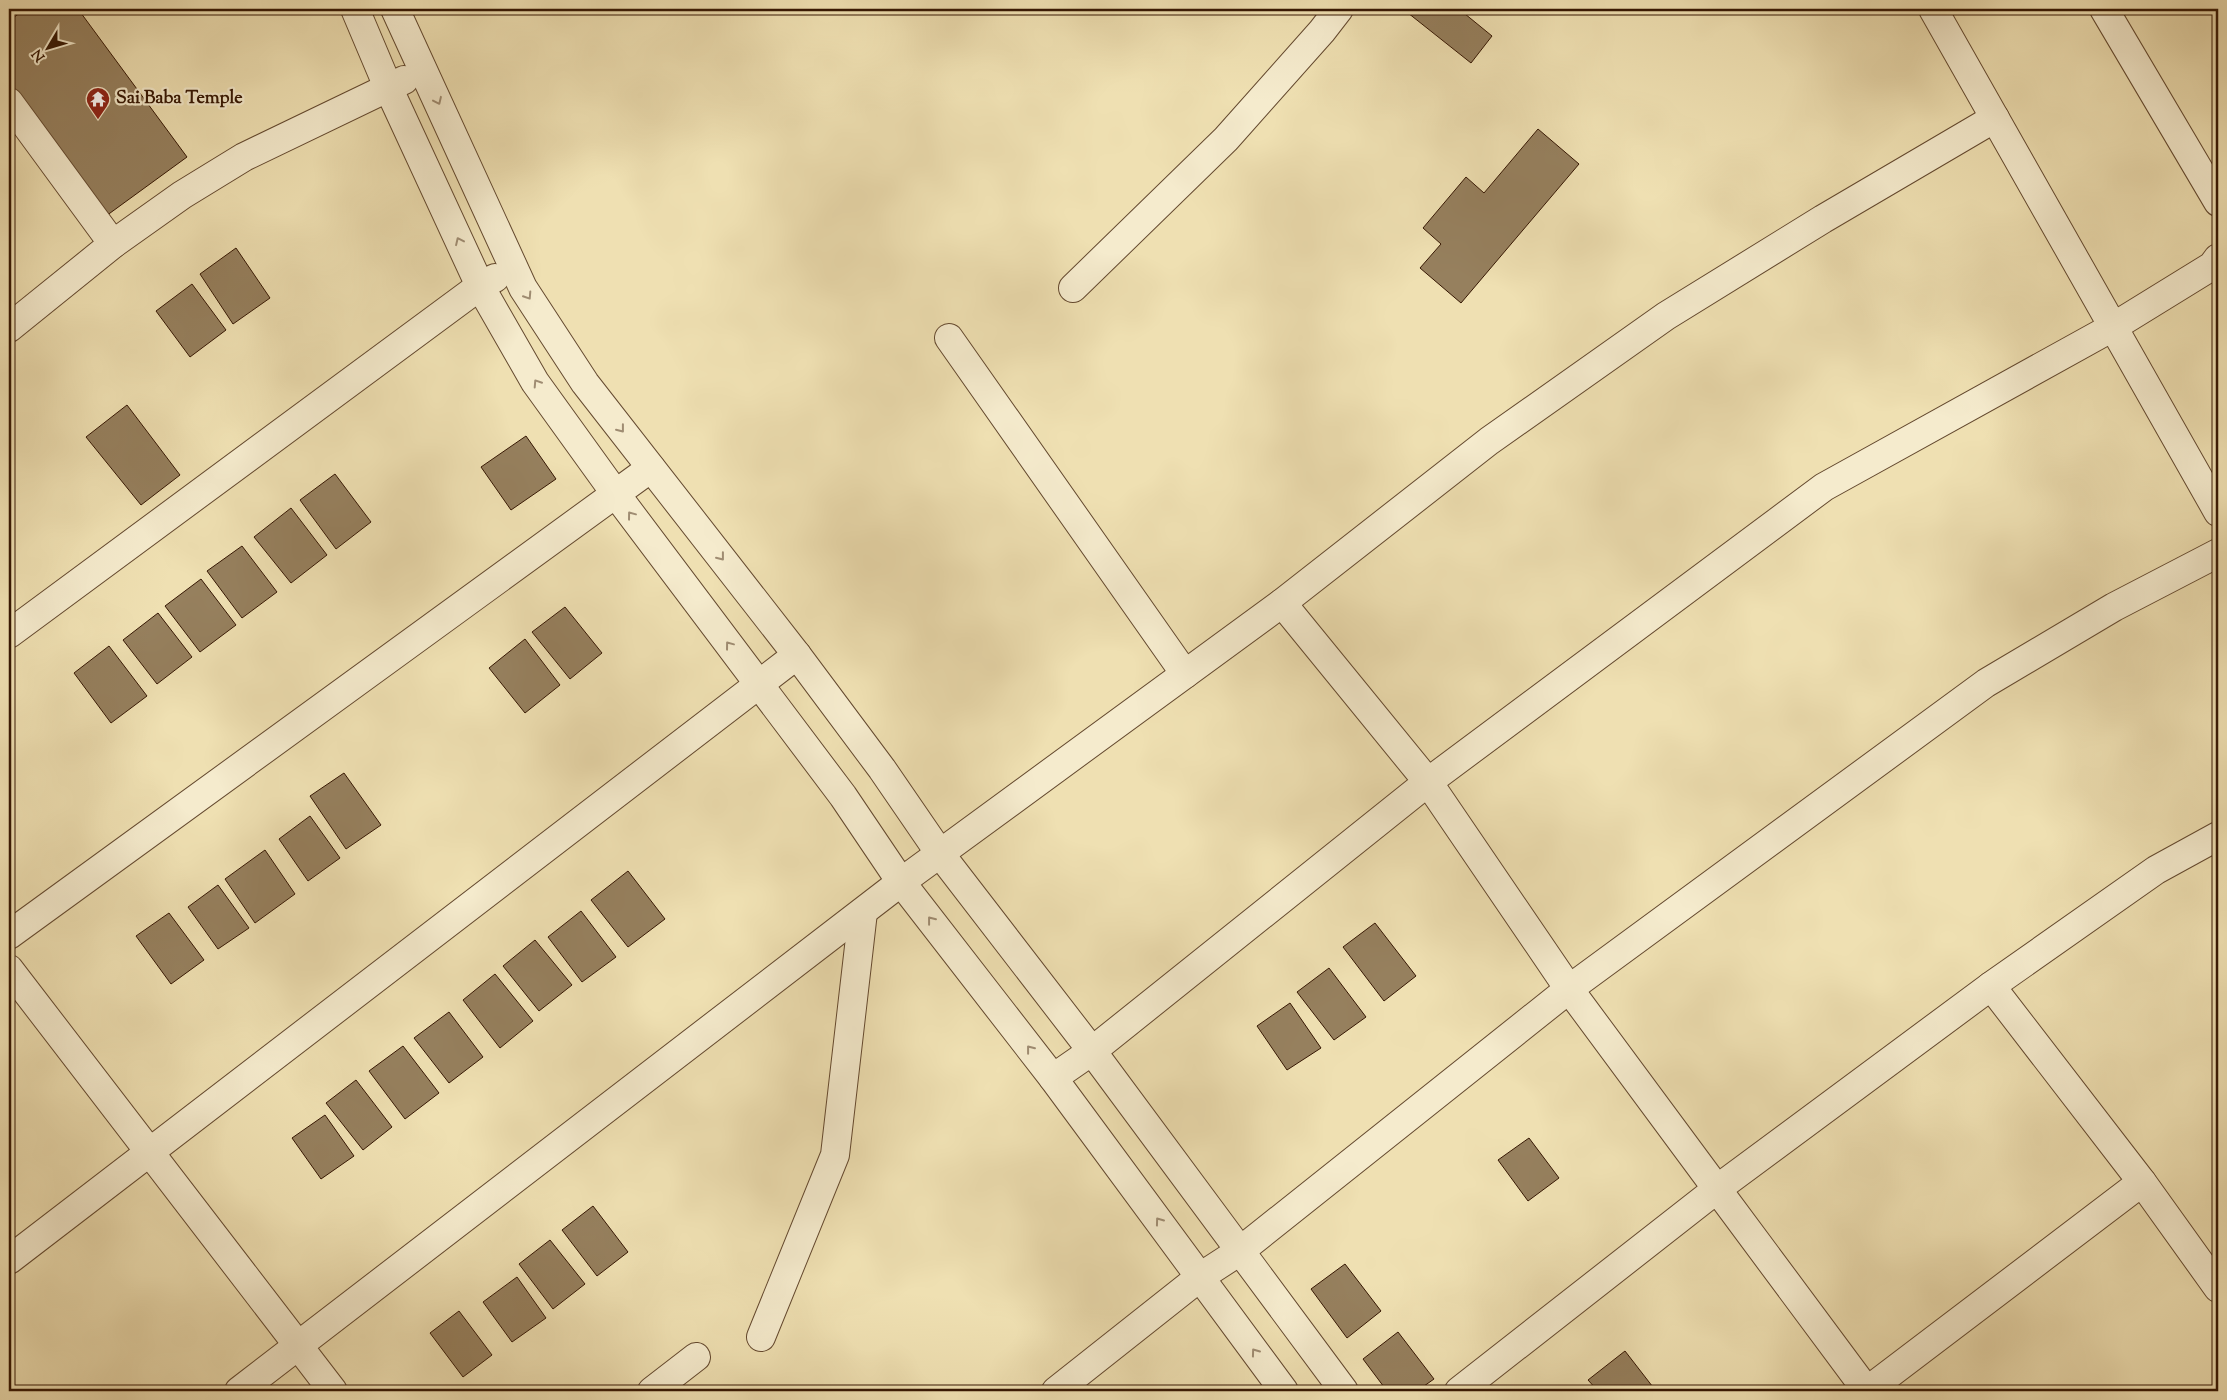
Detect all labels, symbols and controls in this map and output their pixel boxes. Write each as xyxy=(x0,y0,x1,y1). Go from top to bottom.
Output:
north arrow xyxy=(22,22,72,72)
text: N xyxy=(28,44,51,65)
temple icon: Sai Baba Temple xyxy=(85,86,111,120)
place label: Sai Baba Temple xyxy=(116,86,243,112)
one-way arrow xyxy=(431,96,442,105)
one-way arrow xyxy=(455,237,465,246)
one-way arrow xyxy=(522,290,531,299)
one-way arrow xyxy=(533,380,543,389)
one-way arrow xyxy=(615,423,624,433)
one-way arrow xyxy=(629,512,637,521)
one-way arrow xyxy=(715,551,723,560)
one-way arrow xyxy=(726,641,735,651)
one-way arrow xyxy=(928,917,937,926)
one-way arrow xyxy=(1028,1046,1036,1055)
one-way arrow xyxy=(1156,1217,1165,1227)
one-way arrow xyxy=(1253,1349,1261,1358)

